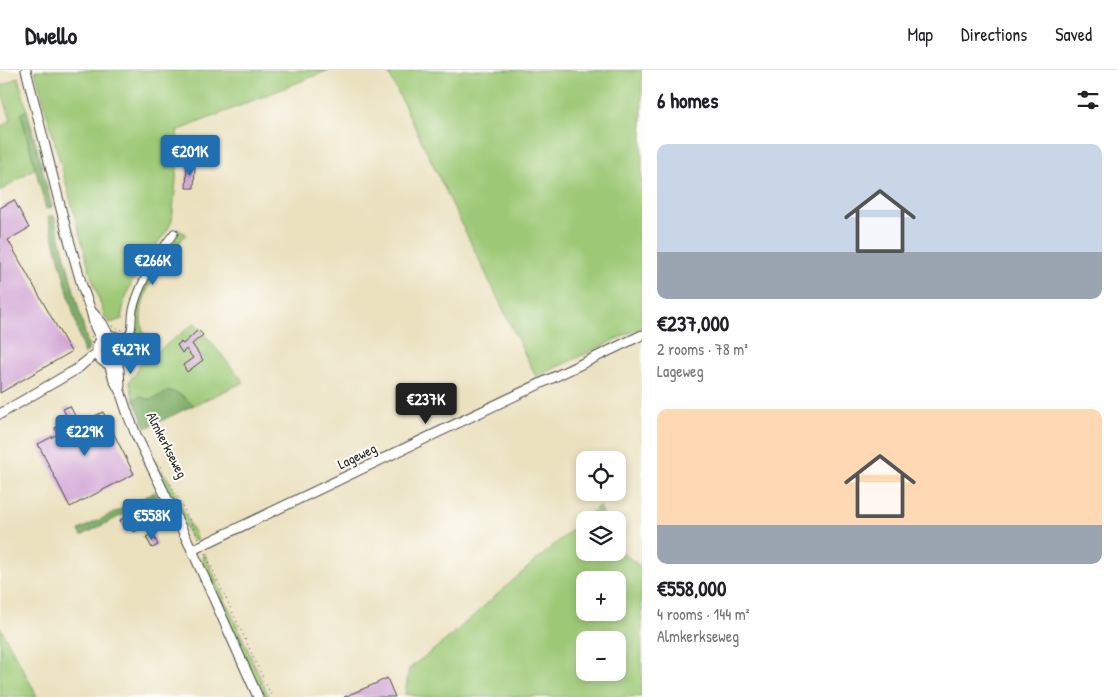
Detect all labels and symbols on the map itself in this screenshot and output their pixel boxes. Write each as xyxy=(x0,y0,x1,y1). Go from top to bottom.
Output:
pin: €201K xyxy=(155,134,225,177)
pin: €266K xyxy=(118,244,188,286)
pin: €427K xyxy=(96,332,166,375)
pin: €237K xyxy=(391,382,461,425)
street label: Almkerkseweg xyxy=(142,408,192,482)
pin: €229K xyxy=(50,414,120,457)
street label: Lageweg xyxy=(334,438,380,474)
pin: €558K xyxy=(117,498,187,541)

